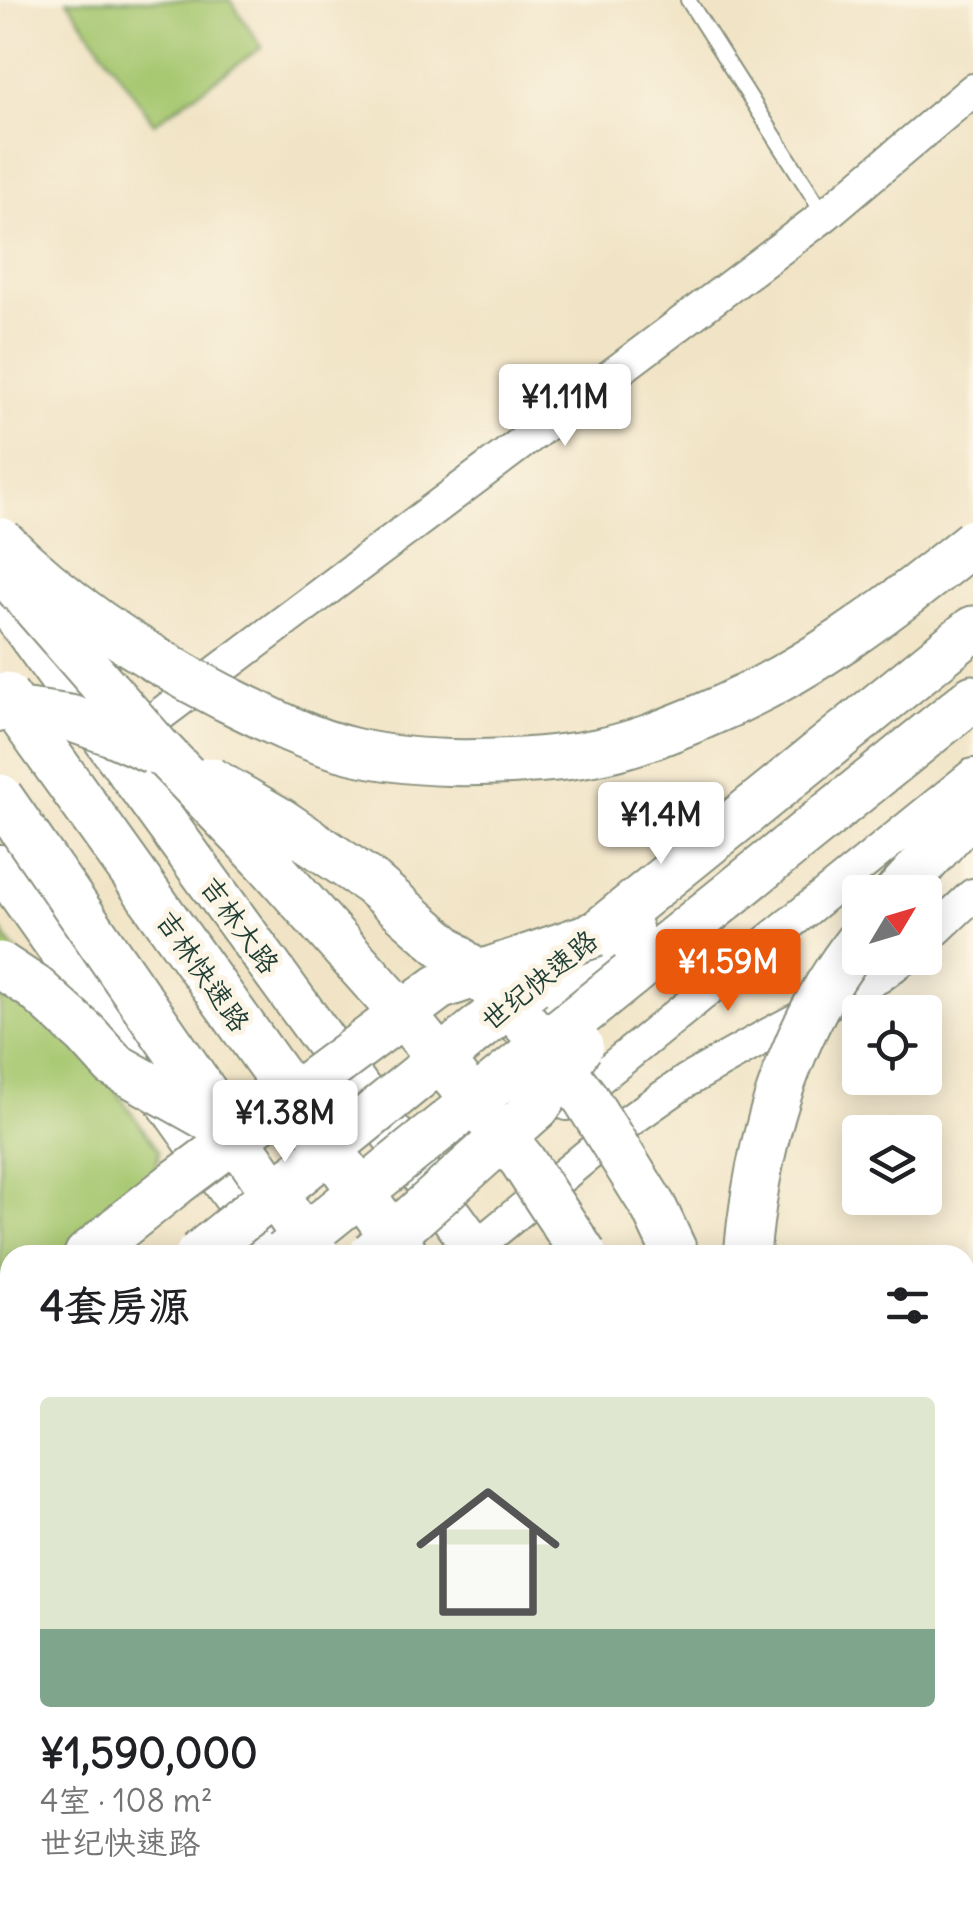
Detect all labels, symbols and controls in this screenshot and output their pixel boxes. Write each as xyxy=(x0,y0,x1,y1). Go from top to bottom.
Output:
pin: ¥1.11M xyxy=(484,364,646,449)
text: ¥1.11M xyxy=(521,376,609,417)
pin: ¥1.4M xyxy=(591,782,731,867)
text: ¥1.4M xyxy=(620,794,702,835)
street label: 吉林大路 xyxy=(193,869,287,981)
north arrow xyxy=(842,875,942,975)
map controls xyxy=(842,875,942,1215)
street label: 吉林快速路 xyxy=(148,903,258,1039)
street label: 世纪快速路 xyxy=(473,922,605,1038)
pin: ¥1.59M xyxy=(647,929,809,1014)
text: ¥1.59M xyxy=(678,941,778,982)
button: locate xyxy=(842,995,942,1095)
pin: ¥1.38M xyxy=(204,1080,366,1165)
text: ¥1.38M xyxy=(235,1092,335,1133)
button: layers xyxy=(842,1115,942,1215)
icon: filters xyxy=(880,1278,935,1333)
text: 4套房源 xyxy=(40,1280,190,1332)
icon: home xyxy=(398,1462,578,1642)
text: ¥1,590,000 xyxy=(40,1727,258,1779)
text: 4室 · 108 m² xyxy=(40,1780,213,1821)
text: 世纪快速路 xyxy=(40,1822,200,1863)

